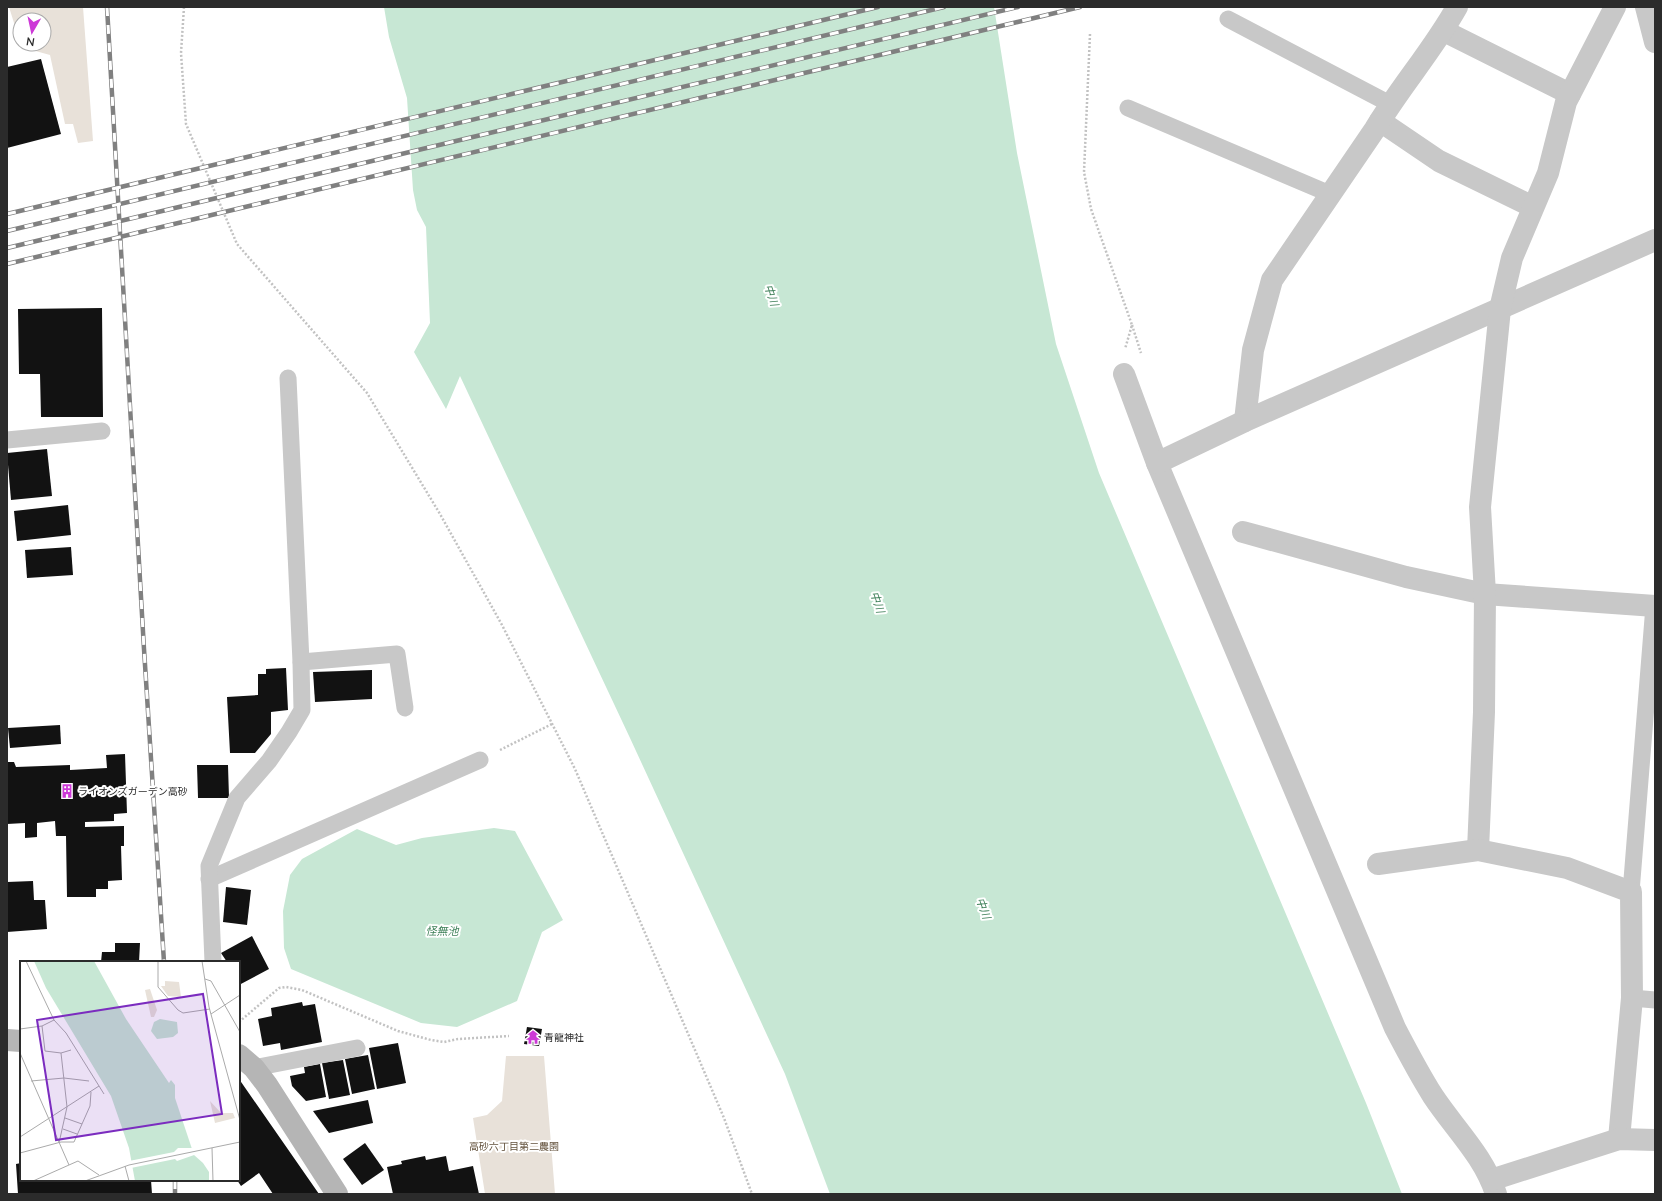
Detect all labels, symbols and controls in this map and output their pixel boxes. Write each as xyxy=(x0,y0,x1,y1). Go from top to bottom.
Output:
north arrow xyxy=(12,12,52,52)
text: N xyxy=(25,35,36,49)
water label: 中川 xyxy=(762,282,782,308)
water label: 中川 xyxy=(868,589,888,615)
building icon: ライオンズガーデン高砂 xyxy=(59,783,75,799)
place label: ライオンズガーデン高砂 xyxy=(78,785,188,797)
water label: 中川 xyxy=(974,895,994,921)
water label: 怪無池 xyxy=(426,924,459,937)
inset map xyxy=(20,961,240,1181)
temple icon: 青龍神社 xyxy=(525,1029,541,1045)
place label: 青龍神社 xyxy=(544,1031,584,1043)
park label: 高砂六丁目第二農園 xyxy=(469,1140,559,1152)

